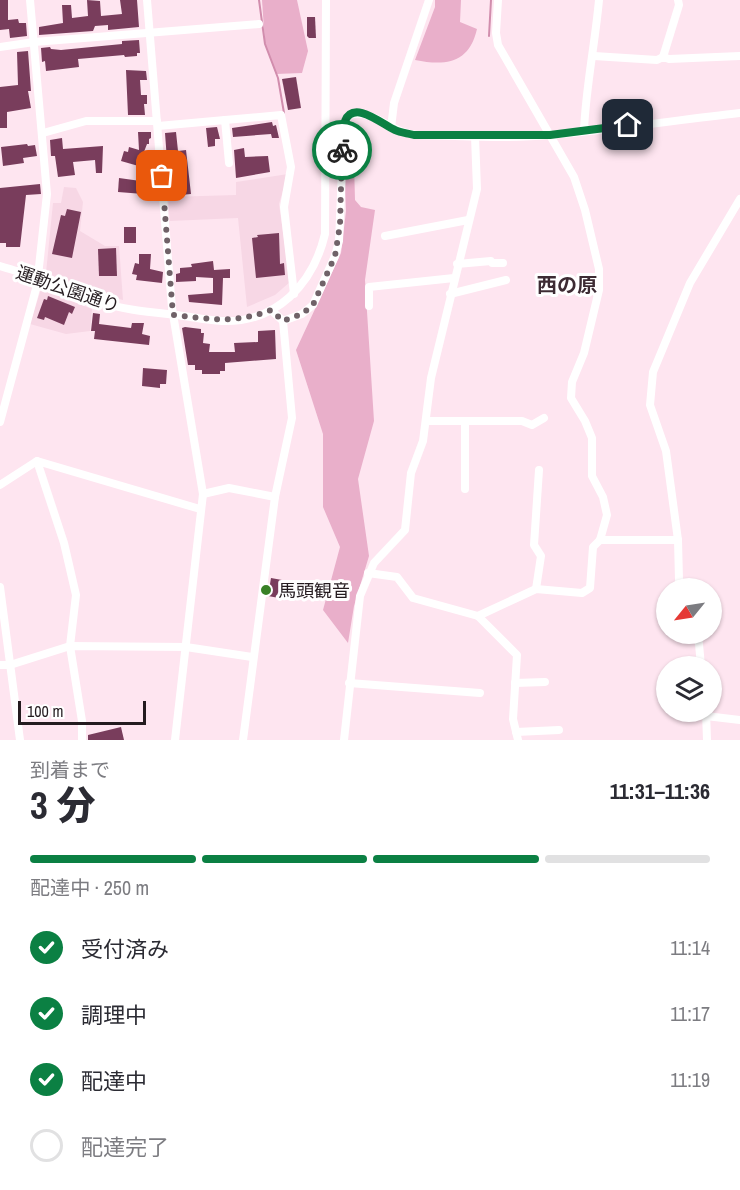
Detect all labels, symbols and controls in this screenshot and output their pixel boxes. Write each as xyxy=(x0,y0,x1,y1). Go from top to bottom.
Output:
pin xyxy=(602,99,653,150)
icon: home xyxy=(611,108,644,141)
courier xyxy=(312,120,372,180)
icon: bike xyxy=(326,134,359,167)
pin xyxy=(136,150,187,201)
icon: bag xyxy=(145,159,178,192)
street label: 運動公園通り xyxy=(13,260,123,318)
district label: 西の原 xyxy=(537,271,597,298)
place label: 馬頭観音 xyxy=(278,578,350,603)
north arrow xyxy=(656,578,722,644)
map controls xyxy=(656,578,722,722)
marker: 馬頭観音 xyxy=(259,583,273,597)
button: layers xyxy=(656,656,722,722)
scale bar xyxy=(18,698,146,726)
text: 100 m xyxy=(27,700,63,722)
text: 到着まで xyxy=(30,756,110,783)
text: 11:31–11:36 xyxy=(610,776,710,806)
text: 3 分 xyxy=(30,779,96,831)
text: 配達中 · 250 m xyxy=(30,874,149,901)
icon: check xyxy=(30,931,63,964)
text: 受付済み xyxy=(81,934,169,964)
text: 11:14 xyxy=(670,934,710,961)
icon: check xyxy=(30,997,63,1030)
text: 調理中 xyxy=(81,1000,147,1030)
text: 11:17 xyxy=(670,1000,710,1027)
icon: check xyxy=(30,1063,63,1096)
text: 配達中 xyxy=(81,1066,147,1096)
text: 11:19 xyxy=(670,1066,710,1093)
text: 配達完了 xyxy=(81,1132,169,1162)

